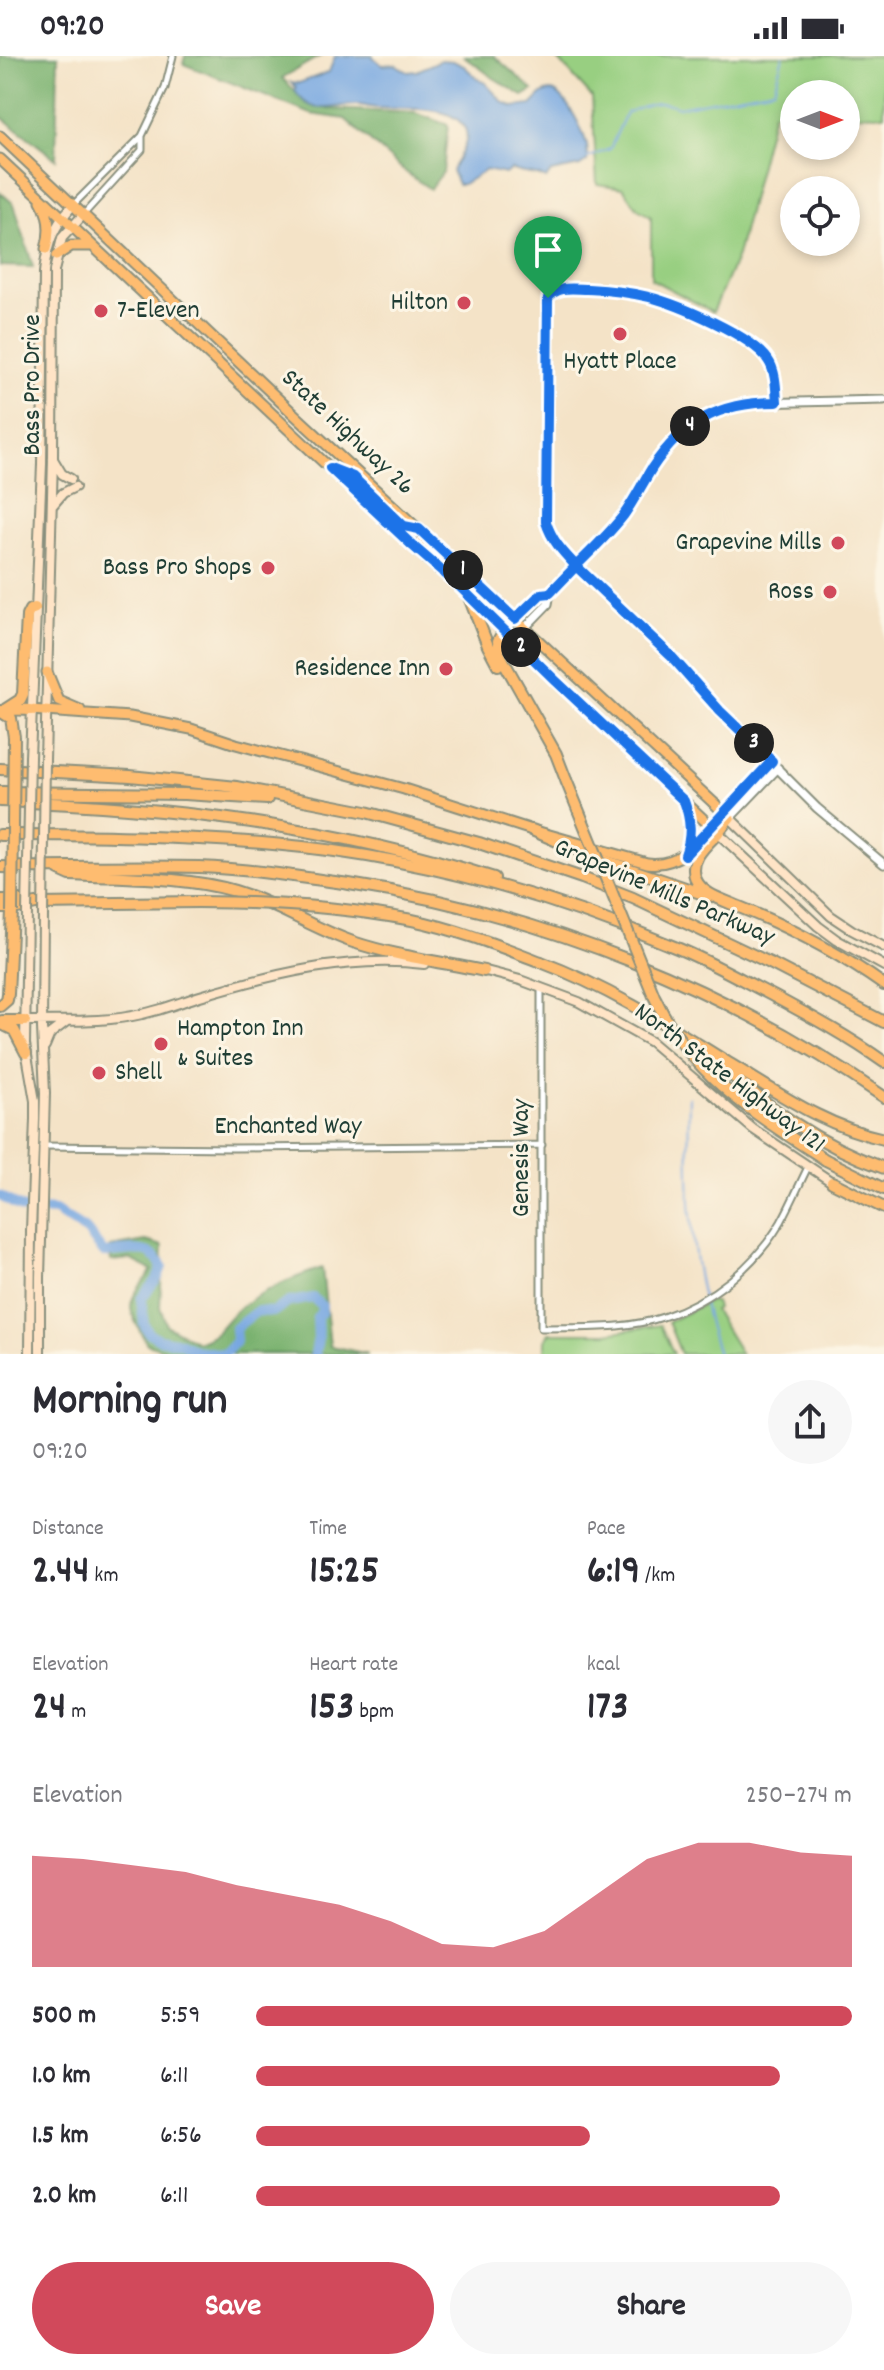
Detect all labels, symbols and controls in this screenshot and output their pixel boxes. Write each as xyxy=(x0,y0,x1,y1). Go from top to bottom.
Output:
text: 09:20 xyxy=(40,7,105,50)
north arrow xyxy=(780,80,860,160)
map controls xyxy=(780,80,860,256)
button: locate xyxy=(780,176,860,256)
pin xyxy=(514,216,582,298)
icon: arrive xyxy=(526,228,570,272)
place label: Hilton xyxy=(391,285,448,322)
place label: 7-Eleven xyxy=(117,293,200,330)
marker: Hilton xyxy=(455,294,473,312)
marker: 7-Eleven xyxy=(92,302,110,320)
street label: Bass Pro Drive xyxy=(15,314,52,456)
marker: Hyatt Place xyxy=(611,325,629,343)
place label: Hyatt Place xyxy=(563,344,677,381)
street label: State Highway 26 xyxy=(272,361,422,505)
pin: 4 xyxy=(670,406,710,446)
text: 4 xyxy=(685,410,695,441)
place label: Grapevine Mills xyxy=(675,525,822,562)
marker: Grapevine Mills xyxy=(829,534,847,552)
place label: Bass Pro Shops xyxy=(103,550,252,587)
pin: 1 xyxy=(443,550,483,590)
text: 1 xyxy=(461,554,465,585)
marker: Bass Pro Shops xyxy=(259,559,277,577)
place label: Ross xyxy=(768,574,814,611)
marker: Ross xyxy=(821,583,839,601)
pin: 2 xyxy=(501,627,541,667)
text: 2 xyxy=(516,631,526,662)
place label: Residence Inn xyxy=(295,651,430,688)
marker: Residence Inn xyxy=(437,660,455,678)
pin: 3 xyxy=(734,723,774,763)
text: 3 xyxy=(749,727,759,758)
street label: Grapevine Mills Parkway xyxy=(548,830,780,956)
street label: North State Highway 121 xyxy=(626,995,832,1163)
place label: Hampton Inn & Suites xyxy=(177,1011,304,1078)
marker: Hampton Inn & Suites xyxy=(152,1035,170,1053)
place label: Shell xyxy=(115,1055,162,1092)
marker: Shell xyxy=(90,1064,108,1082)
street label: Genesis Way xyxy=(504,1098,541,1217)
street label: Enchanted Way xyxy=(214,1109,362,1146)
text: Morning run xyxy=(32,1372,227,1435)
button: share xyxy=(768,1380,852,1464)
text: 09:20 xyxy=(32,1434,88,1471)
text: Distance xyxy=(32,1514,104,1545)
text: Time xyxy=(309,1514,347,1545)
text: Pace xyxy=(587,1514,626,1545)
text: 2.44 xyxy=(32,1545,89,1602)
text: 15:25 xyxy=(309,1545,379,1602)
text: 6:19 xyxy=(587,1545,640,1602)
text: km xyxy=(89,1561,119,1592)
text: /km xyxy=(640,1561,675,1592)
text: Elevation xyxy=(32,1650,109,1681)
text: Heart rate xyxy=(309,1650,398,1681)
text: kcal xyxy=(587,1650,620,1681)
text: 24 xyxy=(32,1681,66,1738)
text: 153 xyxy=(309,1681,354,1738)
text: 173 xyxy=(587,1681,629,1738)
text: m xyxy=(66,1697,86,1728)
text: bpm xyxy=(354,1697,394,1728)
text: Elevation xyxy=(32,1778,122,1815)
text: 250–274 m xyxy=(746,1778,852,1815)
text: 500 m xyxy=(32,1998,96,2035)
text: 5:59 xyxy=(160,1998,200,2035)
text: 1.0 km xyxy=(32,2058,91,2095)
text: 6:11 xyxy=(160,2058,188,2095)
text: 1.5 km xyxy=(32,2118,89,2155)
text: 6:56 xyxy=(160,2118,202,2155)
text: 2.0 km xyxy=(32,2178,96,2215)
text: 6:11 xyxy=(160,2178,188,2215)
button: Save xyxy=(32,2262,434,2354)
button: Share xyxy=(450,2262,852,2354)

